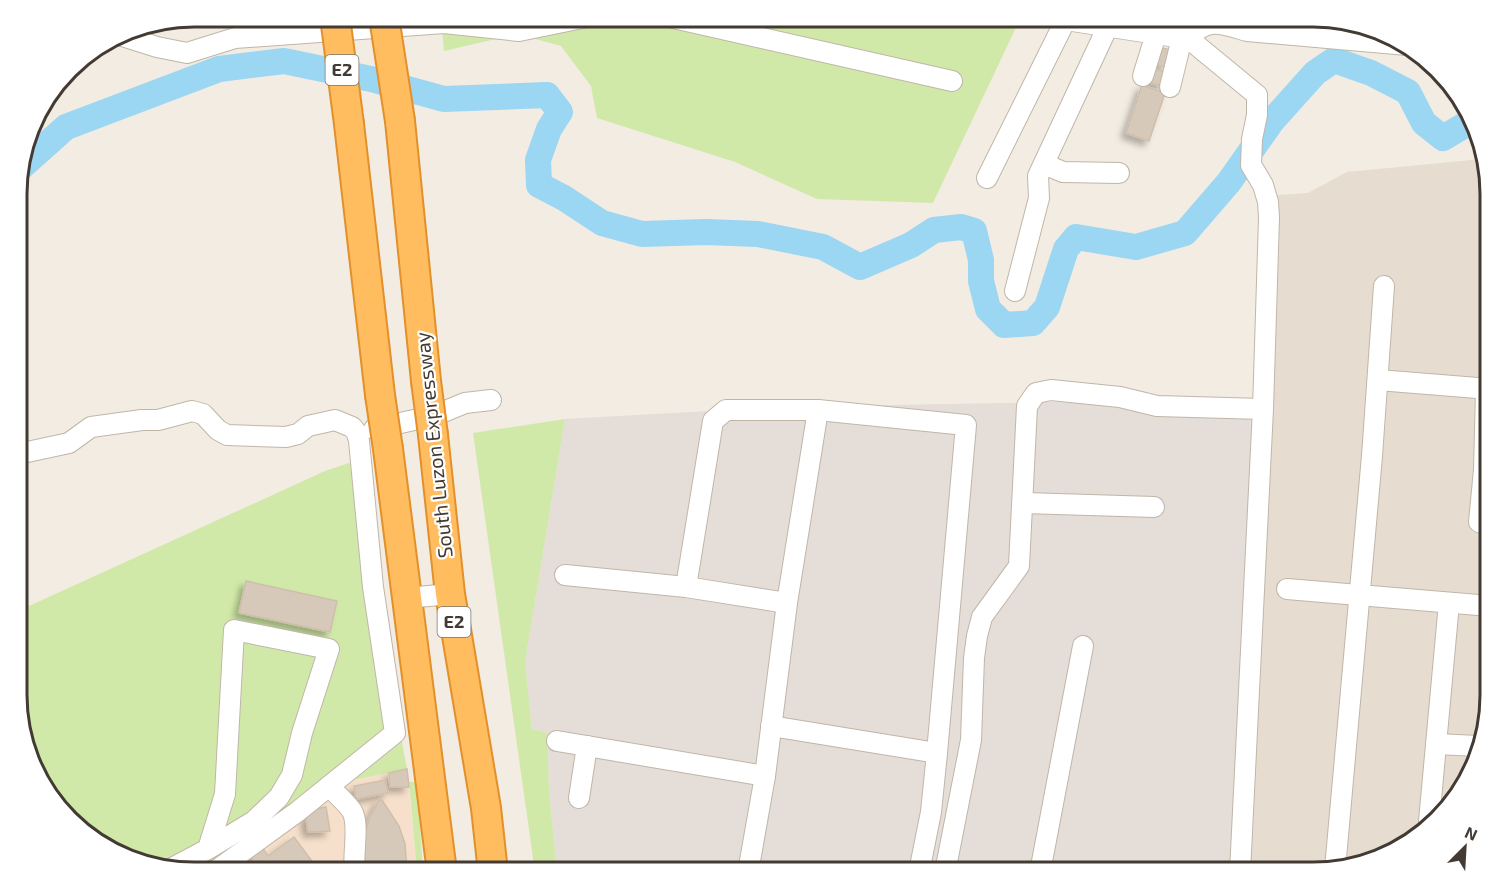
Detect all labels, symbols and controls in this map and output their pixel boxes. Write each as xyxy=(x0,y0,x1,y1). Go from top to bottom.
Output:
road number: E2 xyxy=(326,55,358,85)
street label: South Luzon Expressway xyxy=(409,330,457,559)
road number: E2 xyxy=(438,607,470,637)
north arrow xyxy=(1435,817,1495,877)
text: N xyxy=(1462,822,1480,844)

